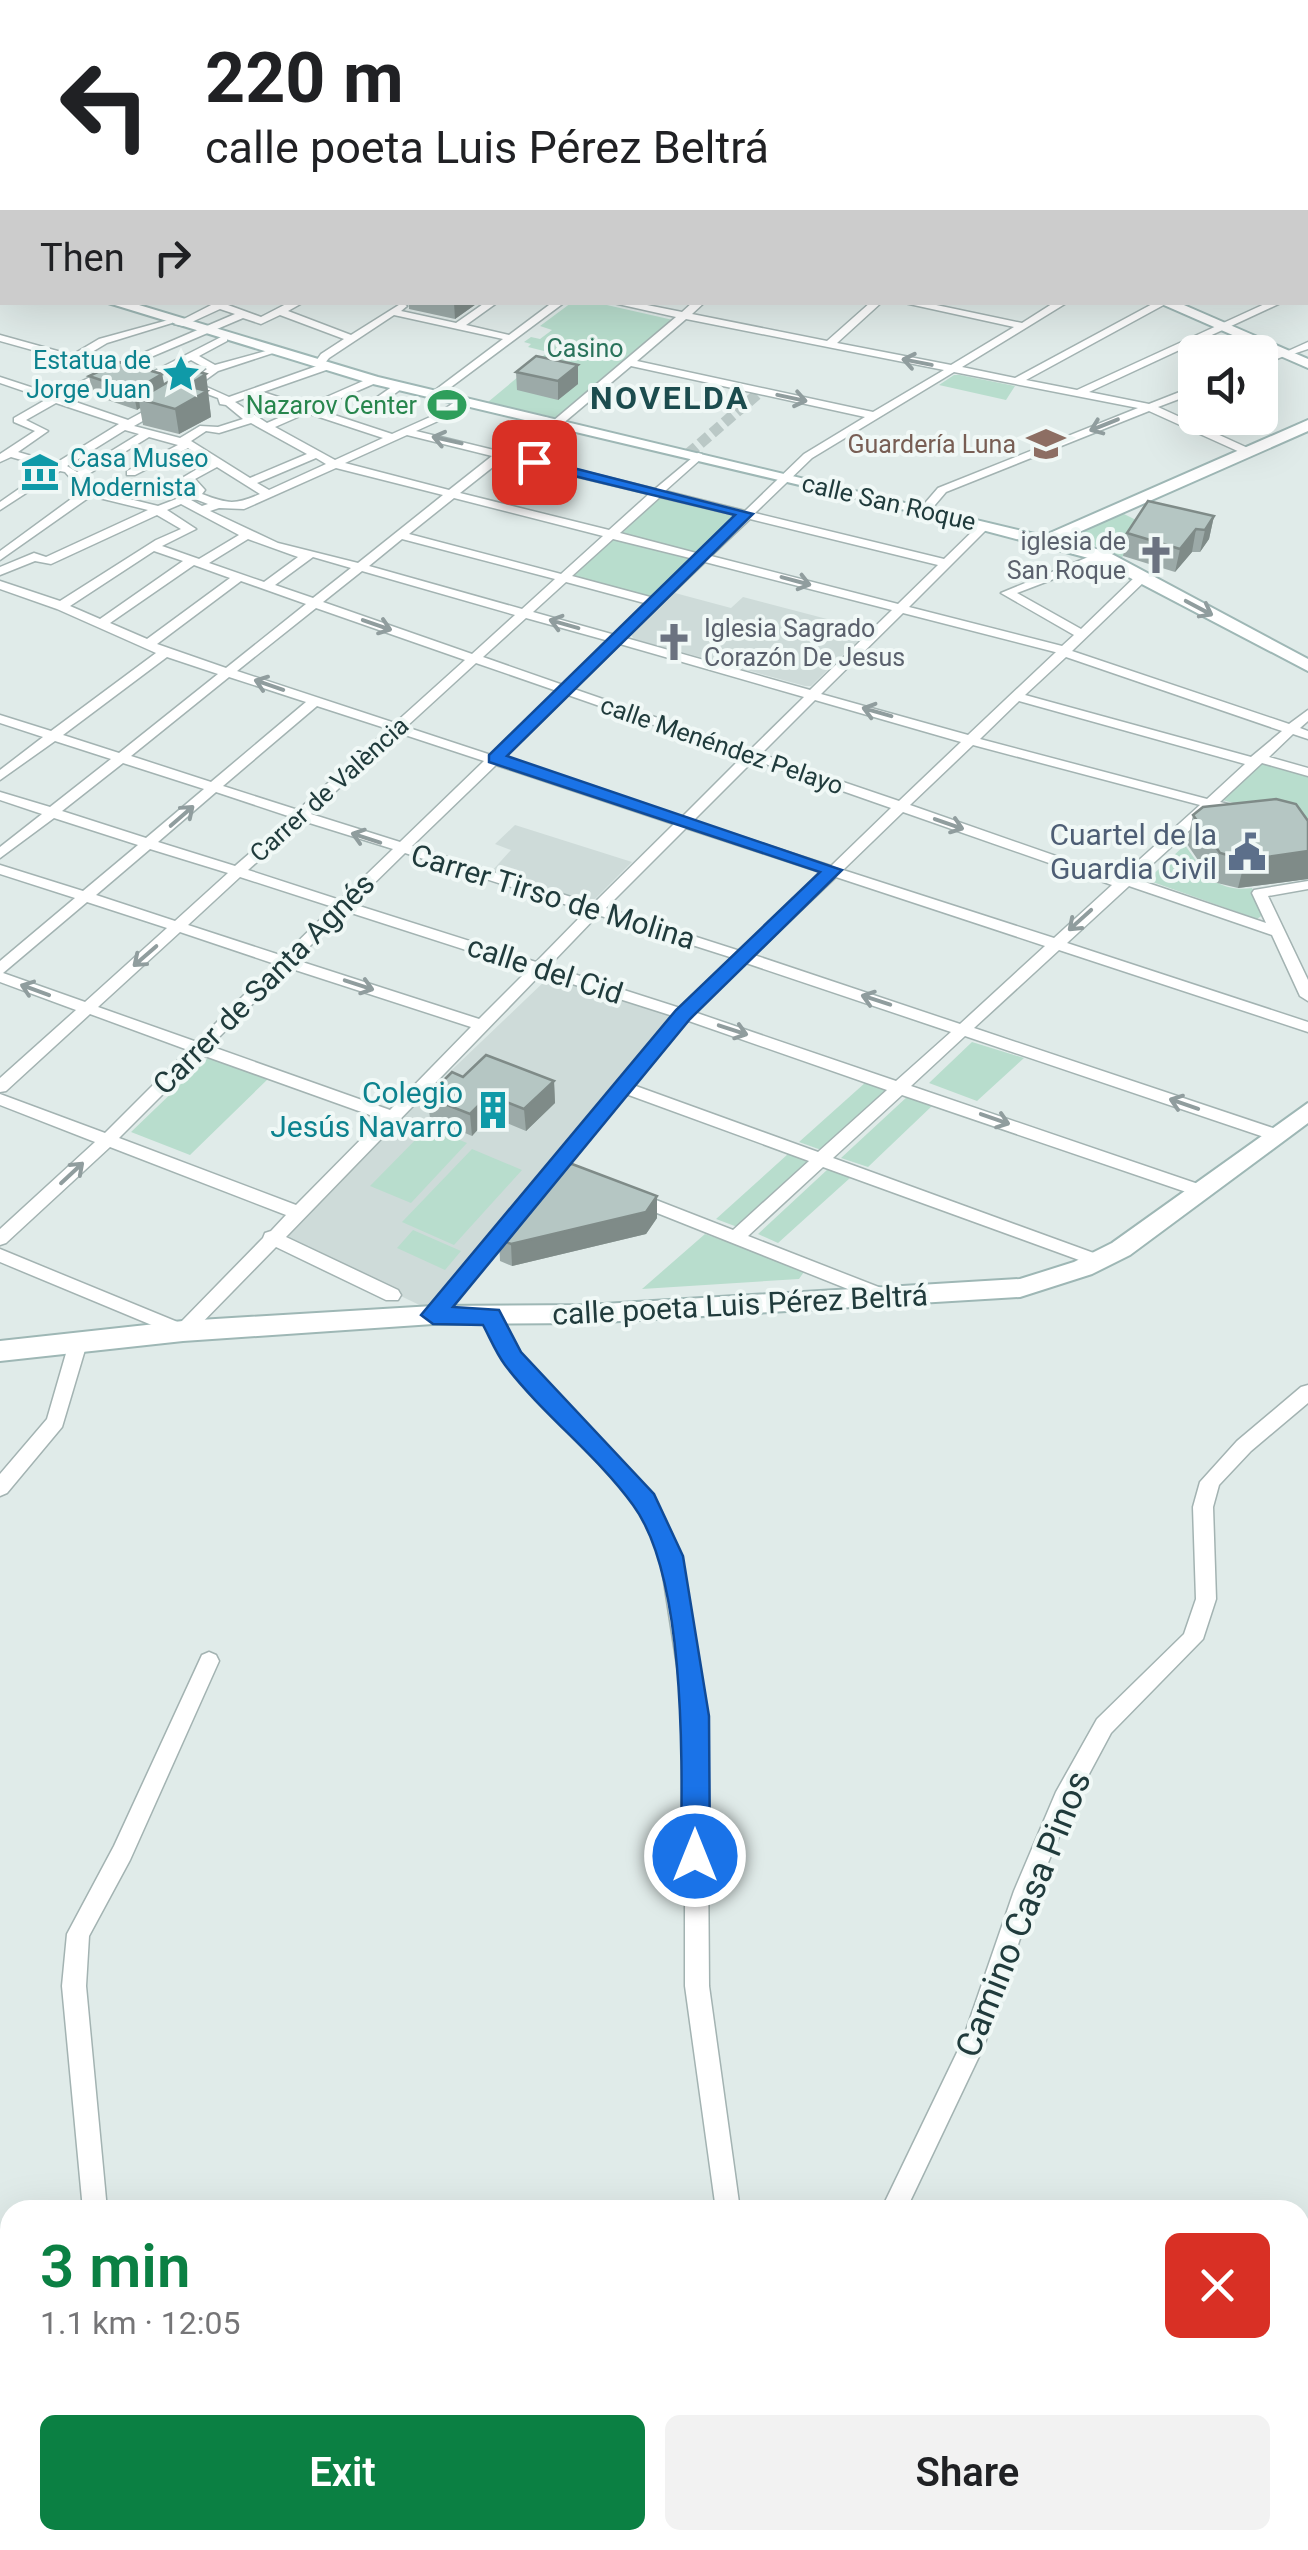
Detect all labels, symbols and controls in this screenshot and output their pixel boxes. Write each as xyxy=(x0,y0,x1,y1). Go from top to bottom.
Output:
text: 220 m xyxy=(205,37,404,119)
icon: left xyxy=(40,40,170,170)
text: calle poeta Luis Pérez Beltrá xyxy=(205,121,769,174)
icon: right xyxy=(145,230,200,285)
text: Then xyxy=(40,236,125,280)
park label: Casino xyxy=(547,334,623,363)
map controls xyxy=(1178,335,1278,435)
button: sound xyxy=(1178,335,1278,435)
place label: Estatua de Jorge Juan xyxy=(26,346,151,404)
one-way arrow xyxy=(902,351,934,370)
place icon: Estatua de Jorge Juan xyxy=(160,353,202,395)
district label: NOVELDA xyxy=(590,379,750,417)
sports icon: Nazarov Center xyxy=(426,384,468,426)
one-way arrow xyxy=(775,389,807,408)
place label: Nazarov Center xyxy=(246,391,418,420)
one-way arrow xyxy=(1090,418,1120,436)
pin xyxy=(492,420,577,505)
school or university icon: Guardería Luna xyxy=(1025,423,1067,465)
one-way arrow xyxy=(432,430,464,448)
place label: Guardería Luna xyxy=(847,430,1016,459)
icon: arrive xyxy=(507,435,562,490)
place label: Casa Museo Modernista xyxy=(70,444,209,502)
museum icon: Casa Museo Modernista xyxy=(19,451,61,493)
street label: calle San Roque xyxy=(799,468,979,537)
place label: iglesia de San Roque xyxy=(1007,527,1126,585)
church icon: iglesia de San Roque xyxy=(1135,534,1177,576)
one-way arrow xyxy=(779,573,811,591)
one-way arrow xyxy=(1183,599,1213,618)
one-way arrow xyxy=(549,614,580,632)
place label: Iglesia Sagrado Corazón De Jesus xyxy=(704,614,905,672)
one-way arrow xyxy=(361,617,392,635)
church icon: Iglesia Sagrado Corazón De Jesus xyxy=(653,621,695,663)
one-way arrow xyxy=(254,675,285,693)
street label: calle Menéndez Pelayo xyxy=(597,690,847,801)
one-way arrow xyxy=(862,702,893,720)
street label: Carrer de València xyxy=(244,711,414,868)
one-way arrow xyxy=(168,805,194,827)
one-way arrow xyxy=(932,816,963,834)
place label: Cuartel de la Guardia Civil xyxy=(1049,817,1217,886)
one-way arrow xyxy=(351,828,382,846)
public building icon: Cuartel de la Guardia Civil xyxy=(1226,831,1268,873)
street label: Carrer Tirso de Molina xyxy=(407,837,699,956)
street label: Carrer de Santa Agnés xyxy=(146,866,382,1102)
one-way arrow xyxy=(1068,909,1093,932)
street label: calle del Cid xyxy=(463,928,627,1011)
one-way arrow xyxy=(133,945,158,968)
one-way arrow xyxy=(343,977,375,995)
one-way arrow xyxy=(20,980,51,998)
one-way arrow xyxy=(860,990,892,1008)
one-way arrow xyxy=(716,1023,748,1041)
place label: Colegio Jesús Navarro xyxy=(270,1075,463,1144)
building icon: Colegio Jesús Navarro xyxy=(472,1089,514,1131)
one-way arrow xyxy=(1168,1093,1200,1111)
one-way arrow xyxy=(978,1111,1009,1129)
one-way arrow xyxy=(59,1161,83,1185)
street label: calle poeta Luis Pérez Beltrá xyxy=(551,1277,929,1332)
street label: Camino Casa Pinos xyxy=(947,1765,1100,2063)
position arrow xyxy=(643,1804,747,1908)
text: 3 min xyxy=(40,2231,190,2302)
button: close xyxy=(1165,2233,1270,2338)
text: 1.1 km · 12:05 xyxy=(40,2304,241,2342)
button: Exit xyxy=(40,2415,645,2530)
button: Share xyxy=(665,2415,1270,2530)

